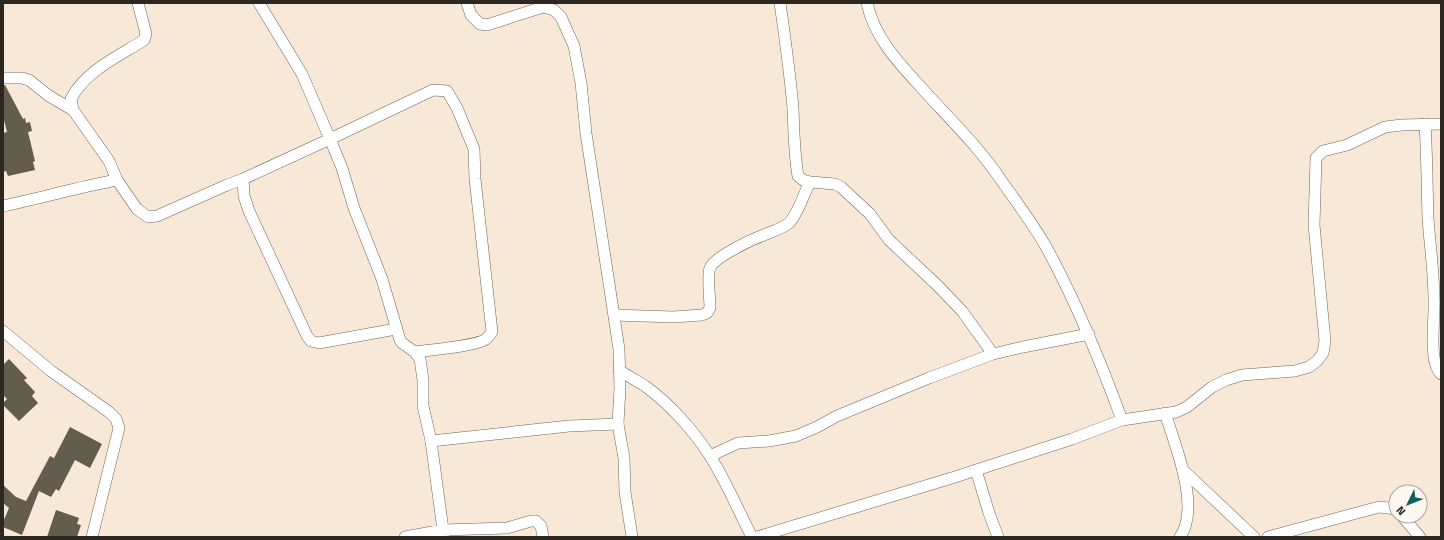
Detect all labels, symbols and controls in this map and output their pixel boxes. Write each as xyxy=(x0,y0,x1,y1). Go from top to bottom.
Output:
north arrow xyxy=(1388,484,1428,524)
text: N xyxy=(1392,503,1409,519)

